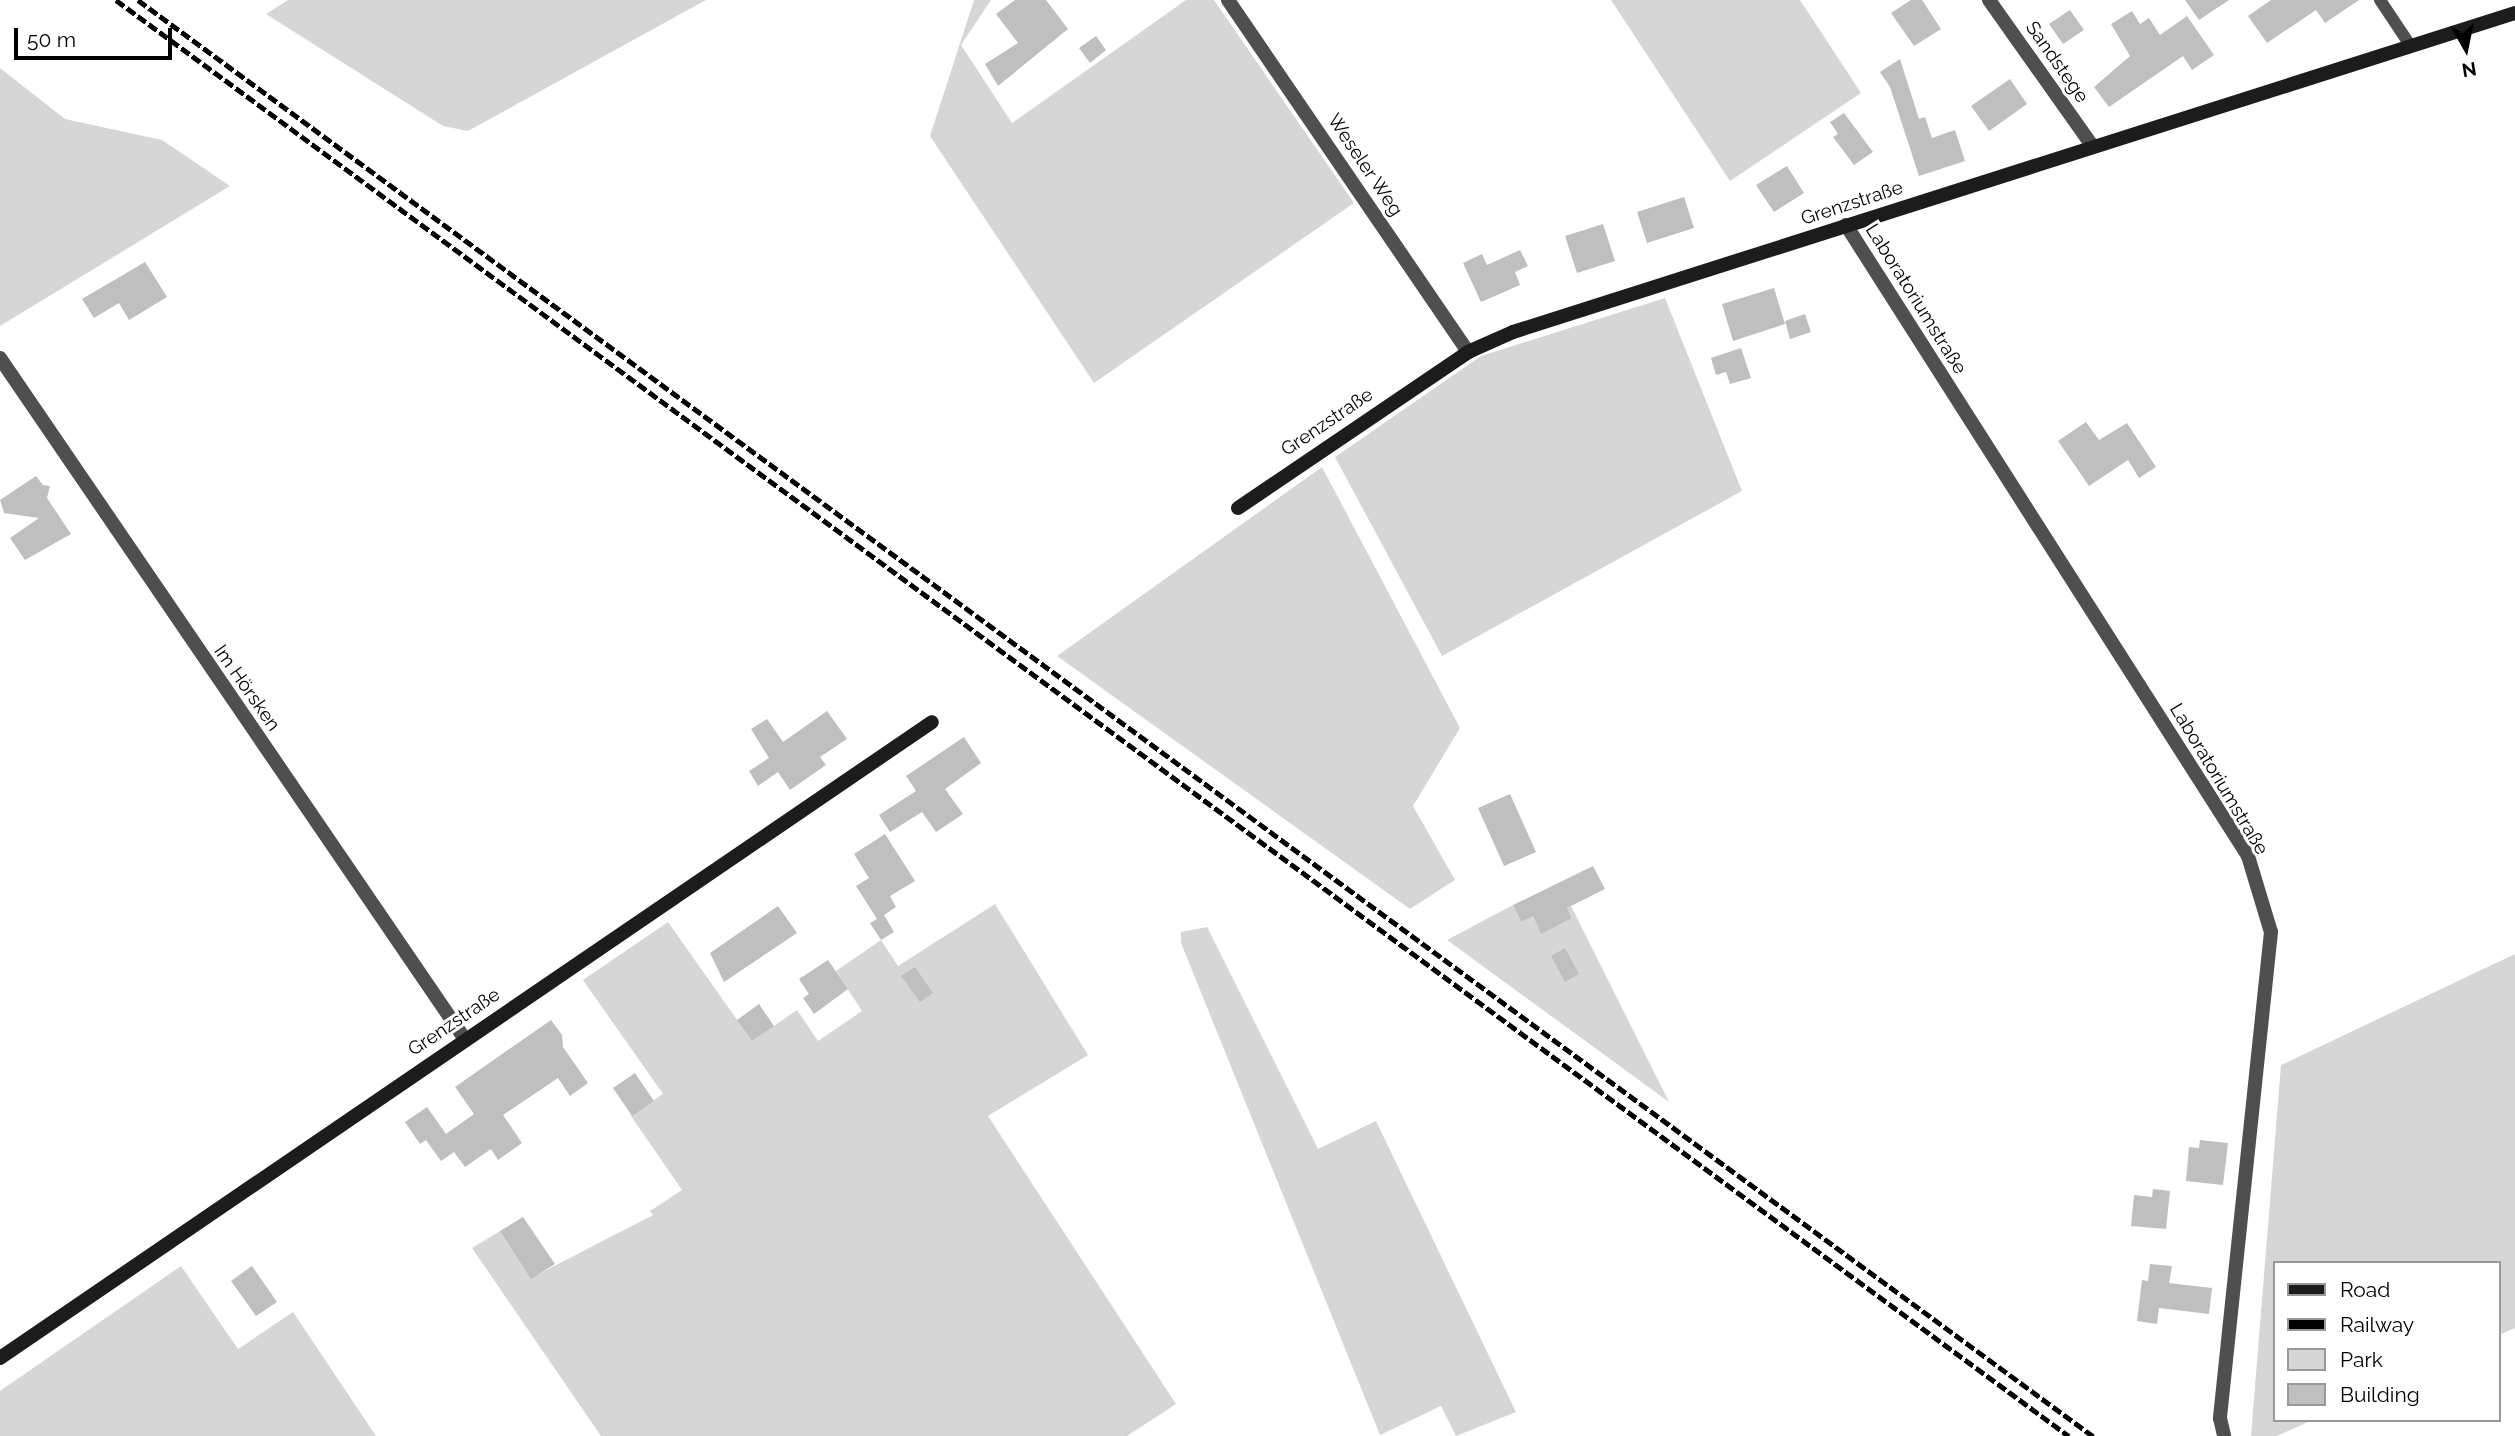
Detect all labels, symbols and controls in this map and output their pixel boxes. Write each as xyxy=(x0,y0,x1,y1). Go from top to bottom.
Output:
scale bar xyxy=(18,14,175,58)
north arrow xyxy=(2431,14,2501,84)
street label: Sandstege xyxy=(2021,17,2093,107)
text: 50 m xyxy=(27,27,76,52)
text: N xyxy=(2460,58,2478,82)
street label: Weseler Weg xyxy=(1322,109,1408,221)
street label: Grenzstraße xyxy=(1798,176,1906,230)
street label: Laboratoriumstraße xyxy=(1861,220,1971,378)
street label: Grenzstraße xyxy=(1277,383,1377,461)
street label: Im Hörsken xyxy=(209,641,285,735)
street label: Laboratoriumstraße xyxy=(2165,699,2273,859)
street label: Grenzstraße xyxy=(404,983,504,1061)
legend xyxy=(2274,1261,2501,1422)
text: Road xyxy=(2340,1277,2390,1302)
text: Railway xyxy=(2340,1312,2414,1337)
text: Park xyxy=(2340,1347,2383,1372)
text: Building xyxy=(2340,1382,2420,1407)

